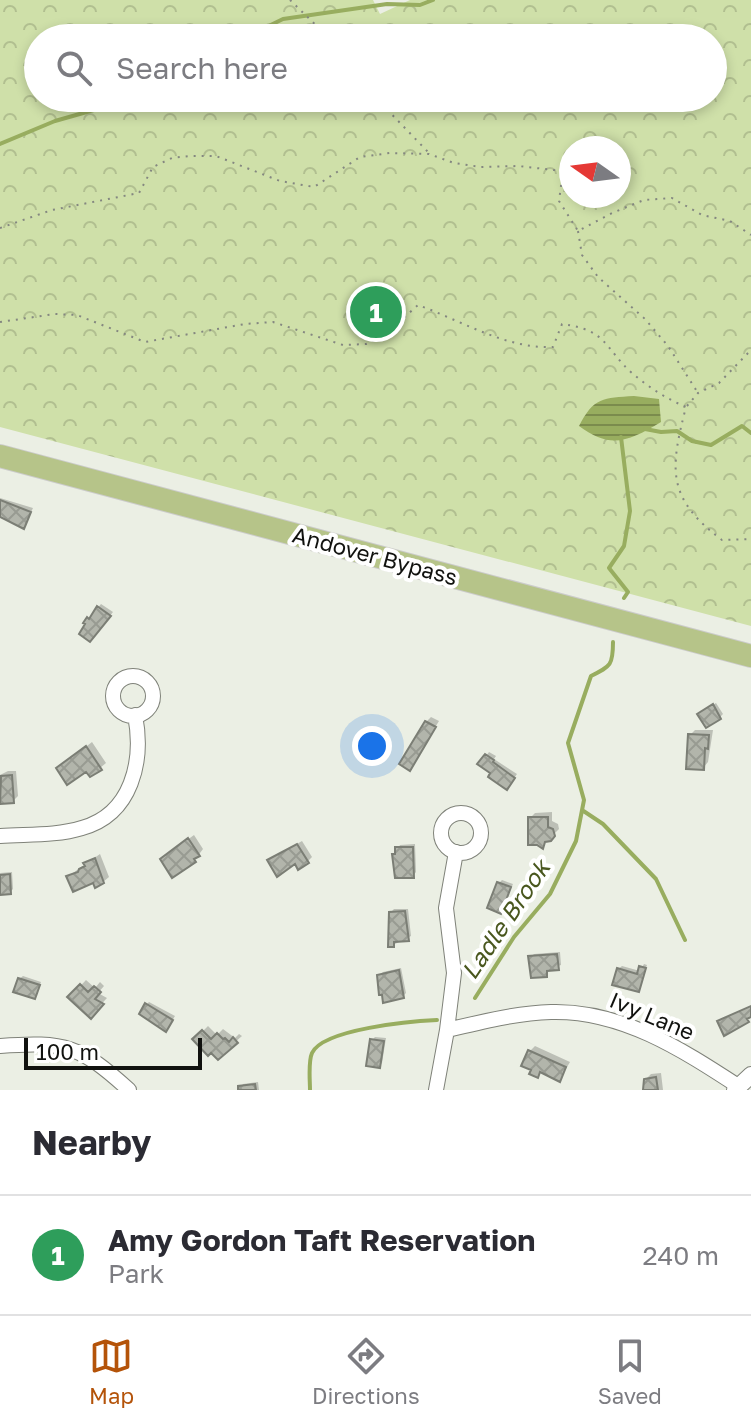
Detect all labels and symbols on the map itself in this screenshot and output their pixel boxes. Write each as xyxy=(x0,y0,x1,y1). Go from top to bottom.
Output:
north arrow xyxy=(559,136,631,208)
pin: 1 xyxy=(350,282,402,342)
street label: Andover Bypass xyxy=(290,521,460,590)
your location xyxy=(352,726,392,766)
water label: Ladle Brook xyxy=(454,852,556,984)
street label: Ivy Lane xyxy=(606,986,699,1045)
scale bar xyxy=(24,1034,202,1070)

